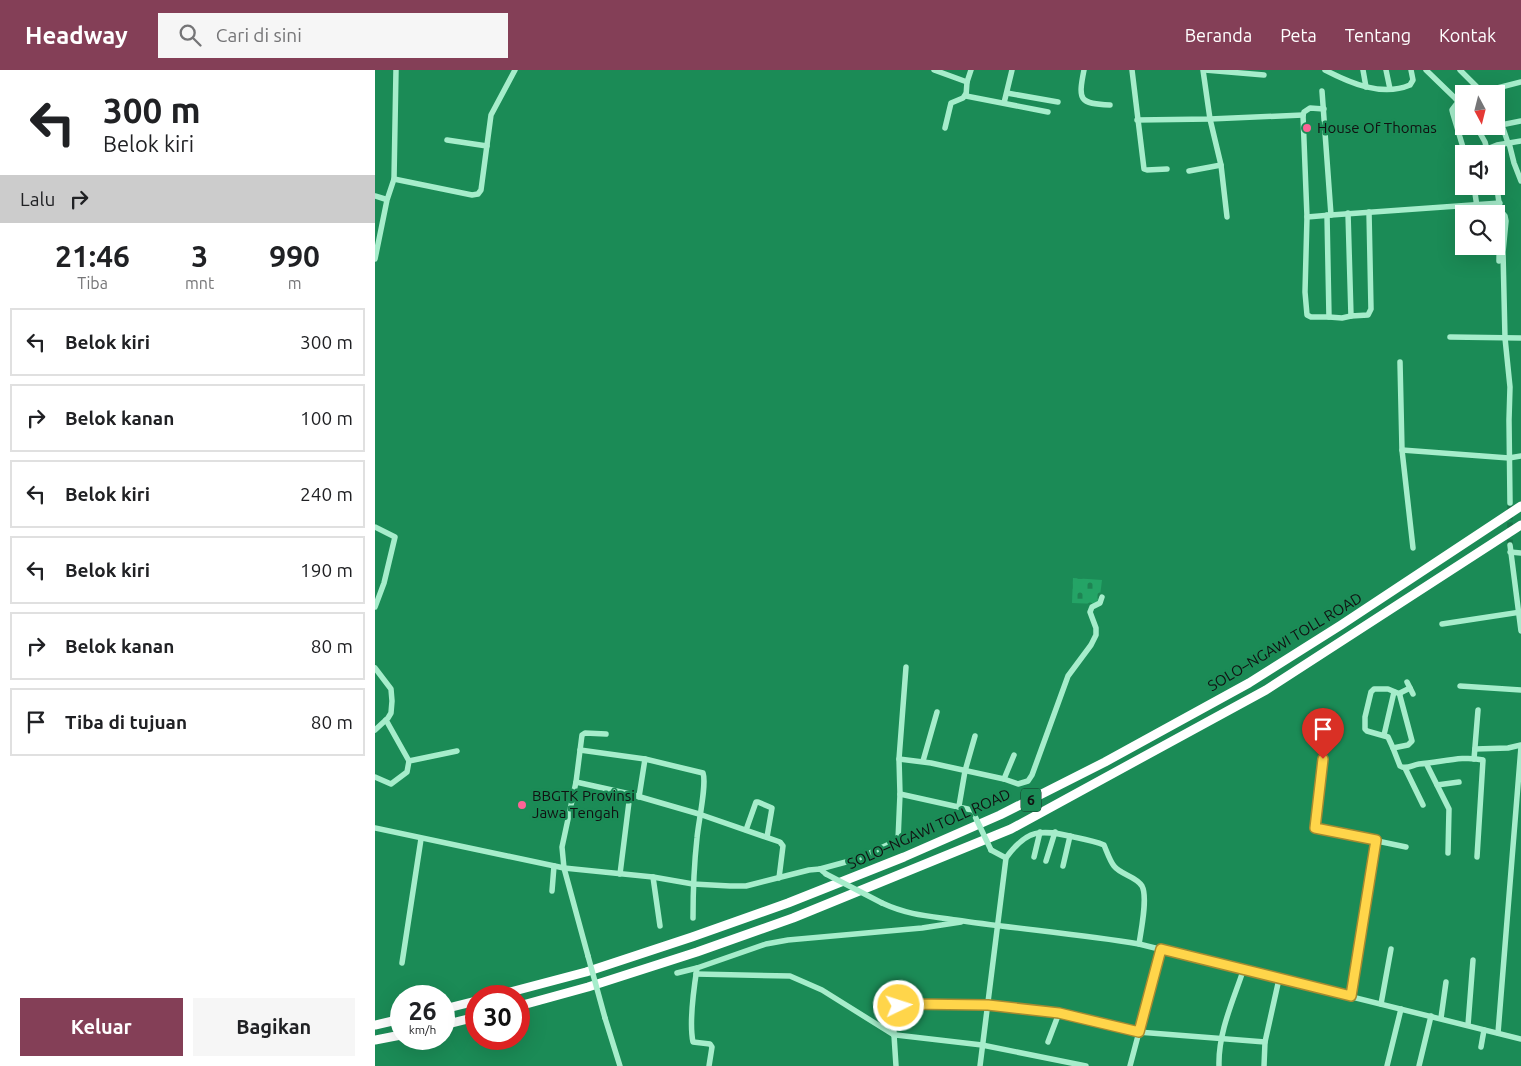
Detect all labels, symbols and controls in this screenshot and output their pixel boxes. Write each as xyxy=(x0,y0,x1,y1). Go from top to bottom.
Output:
search box xyxy=(158,13,508,58)
icon: search xyxy=(176,21,204,49)
text: Headway xyxy=(25,22,128,49)
text: Cari di sini xyxy=(216,24,302,46)
text: Beranda xyxy=(1185,25,1252,45)
text: Peta xyxy=(1280,25,1317,45)
text: Tentang xyxy=(1345,25,1411,45)
text: Kontak xyxy=(1439,25,1496,45)
north arrow xyxy=(1455,85,1505,135)
map controls xyxy=(1455,85,1505,255)
icon: left xyxy=(20,90,85,155)
text: 300 m xyxy=(103,90,201,130)
place label: House Of Thomas xyxy=(1317,119,1437,136)
marker: House Of Thomas xyxy=(1301,122,1313,134)
text: Belok kiri xyxy=(103,131,194,156)
button: sound xyxy=(1455,145,1505,195)
icon: right xyxy=(65,185,93,213)
text: Lalu xyxy=(20,188,55,210)
button: search xyxy=(1455,205,1505,255)
text: 21:46 xyxy=(55,239,130,273)
text: 3 xyxy=(191,239,208,273)
text: 990 xyxy=(269,239,320,273)
text: Tiba xyxy=(77,274,108,292)
text: mnt xyxy=(185,274,214,292)
text: m xyxy=(288,274,302,292)
icon: left xyxy=(22,328,50,356)
text: Belok kiri xyxy=(65,331,150,353)
text: 300 m xyxy=(300,331,353,353)
icon: right xyxy=(22,404,50,432)
text: Belok kanan xyxy=(65,407,174,429)
text: 100 m xyxy=(300,407,353,429)
icon: left xyxy=(22,480,50,508)
text: Belok kiri xyxy=(65,483,150,505)
text: 240 m xyxy=(300,483,353,505)
icon: left xyxy=(22,556,50,584)
text: Belok kiri xyxy=(65,559,150,581)
text: 190 m xyxy=(300,559,353,581)
street label: SOLO–NGAWI TOLL ROAD xyxy=(1205,589,1365,694)
icon: right xyxy=(22,632,50,660)
text: Belok kanan xyxy=(65,635,174,657)
text: 80 m xyxy=(311,635,353,657)
icon: arrive xyxy=(22,708,50,736)
pin xyxy=(1302,708,1344,759)
text: Tiba di tujuan xyxy=(65,711,187,733)
text: 80 m xyxy=(311,711,353,733)
icon: arrive xyxy=(1309,715,1337,743)
street label: SOLO–NGAWI TOLL ROAD xyxy=(845,785,1013,872)
place label: BBGTK Provinsi Jawa Tengah xyxy=(532,787,635,821)
road number: 6 xyxy=(1021,788,1041,812)
marker: BBGTK Provinsi Jawa Tengah xyxy=(516,799,528,811)
position arrow xyxy=(872,979,924,1031)
speed limit sign: 30 xyxy=(465,985,530,1050)
text: 26 xyxy=(408,997,437,1025)
button: Keluar xyxy=(20,998,183,1056)
button: Bagikan xyxy=(193,998,355,1056)
text: km/h xyxy=(409,1023,436,1036)

